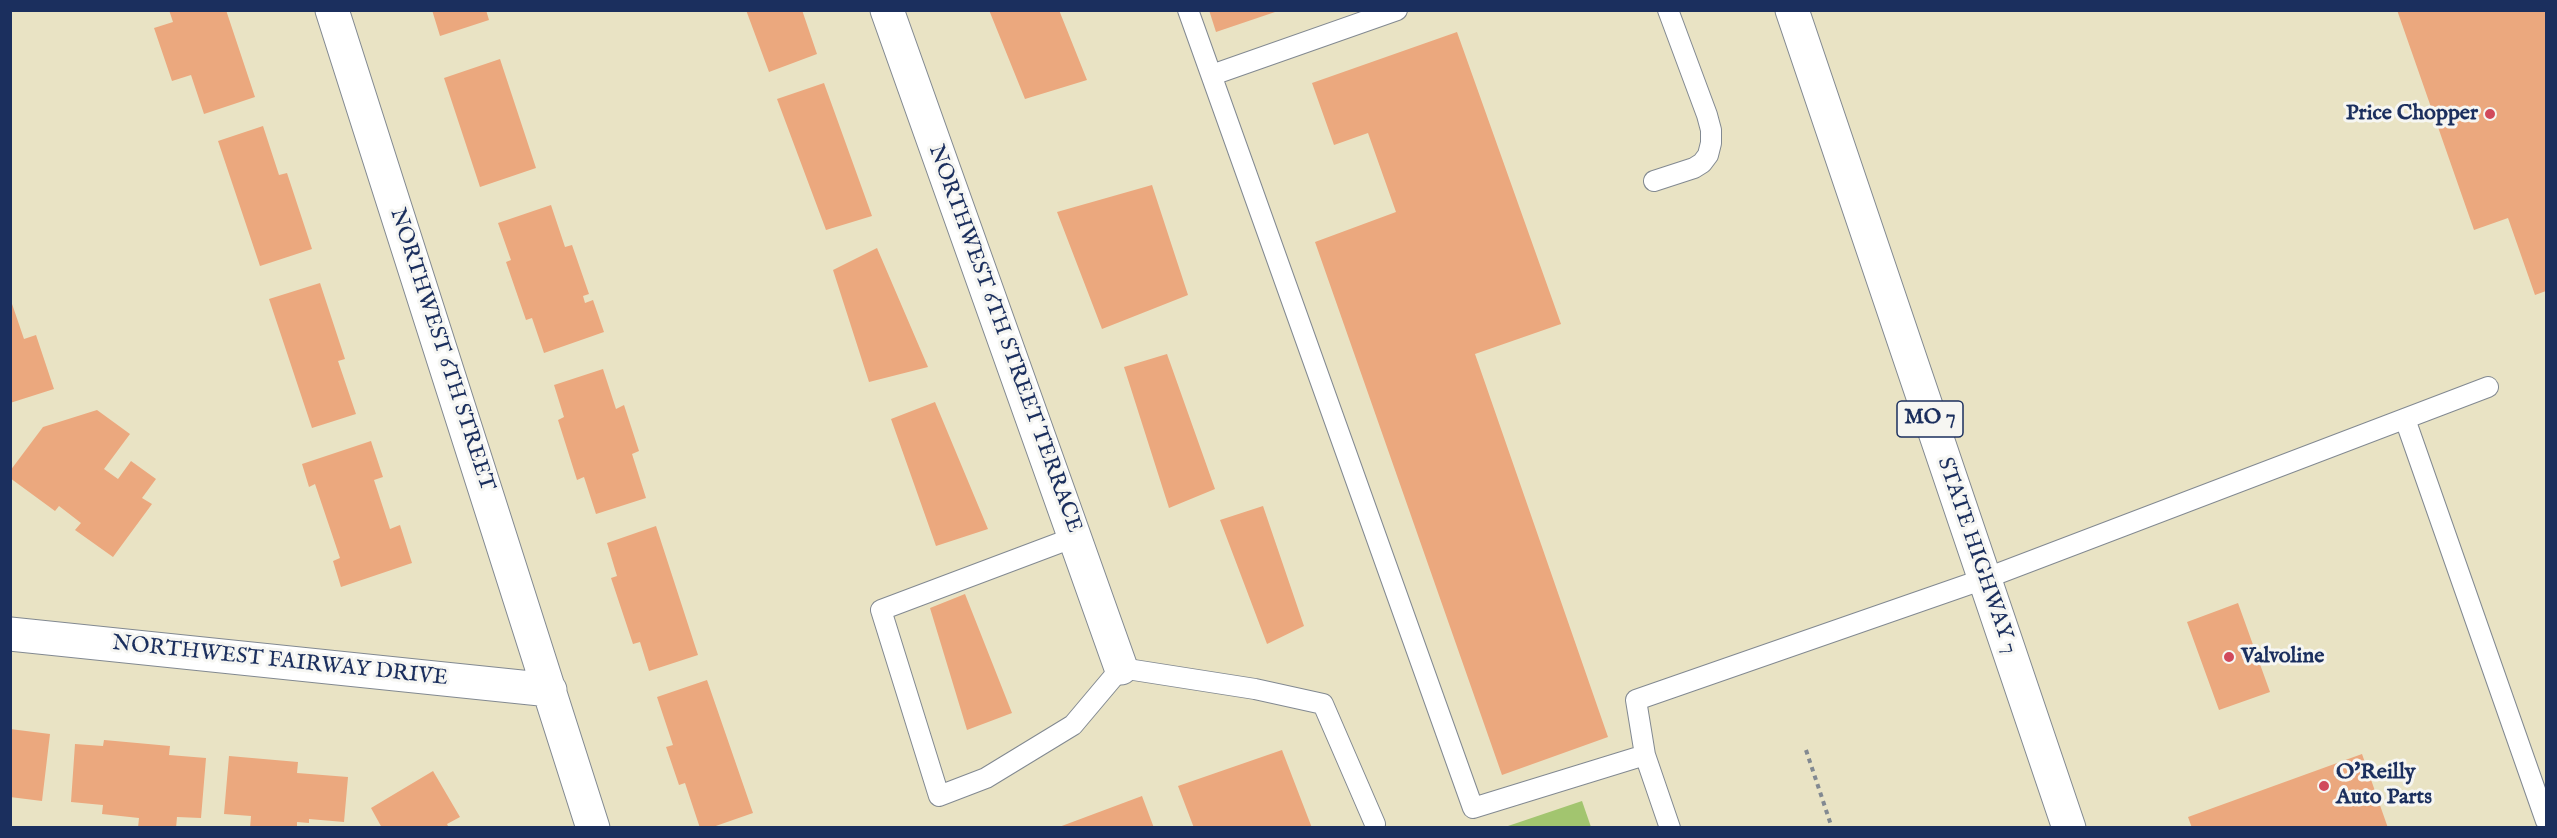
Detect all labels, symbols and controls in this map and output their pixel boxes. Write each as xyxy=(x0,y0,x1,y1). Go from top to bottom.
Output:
place label: Price Chopper xyxy=(2346,101,2478,127)
marker: Price Chopper xyxy=(2483,107,2497,121)
street label: NORTHWEST 6TH STREET TERRACE xyxy=(921,142,1087,536)
street label: NORTHWEST 6TH STREET xyxy=(383,205,499,495)
road number: MO 7 xyxy=(1897,401,1963,437)
street label: STATE HIGHWAY 7 xyxy=(1930,454,2022,658)
street label: NORTHWEST FAIRWAY DRIVE xyxy=(111,631,449,693)
place label: Valvoline xyxy=(2241,644,2324,670)
marker: Valvoline xyxy=(2222,650,2236,664)
place label: O'Reilly Auto Parts xyxy=(2336,760,2432,812)
marker: O'Reilly Auto Parts xyxy=(2317,779,2331,793)

